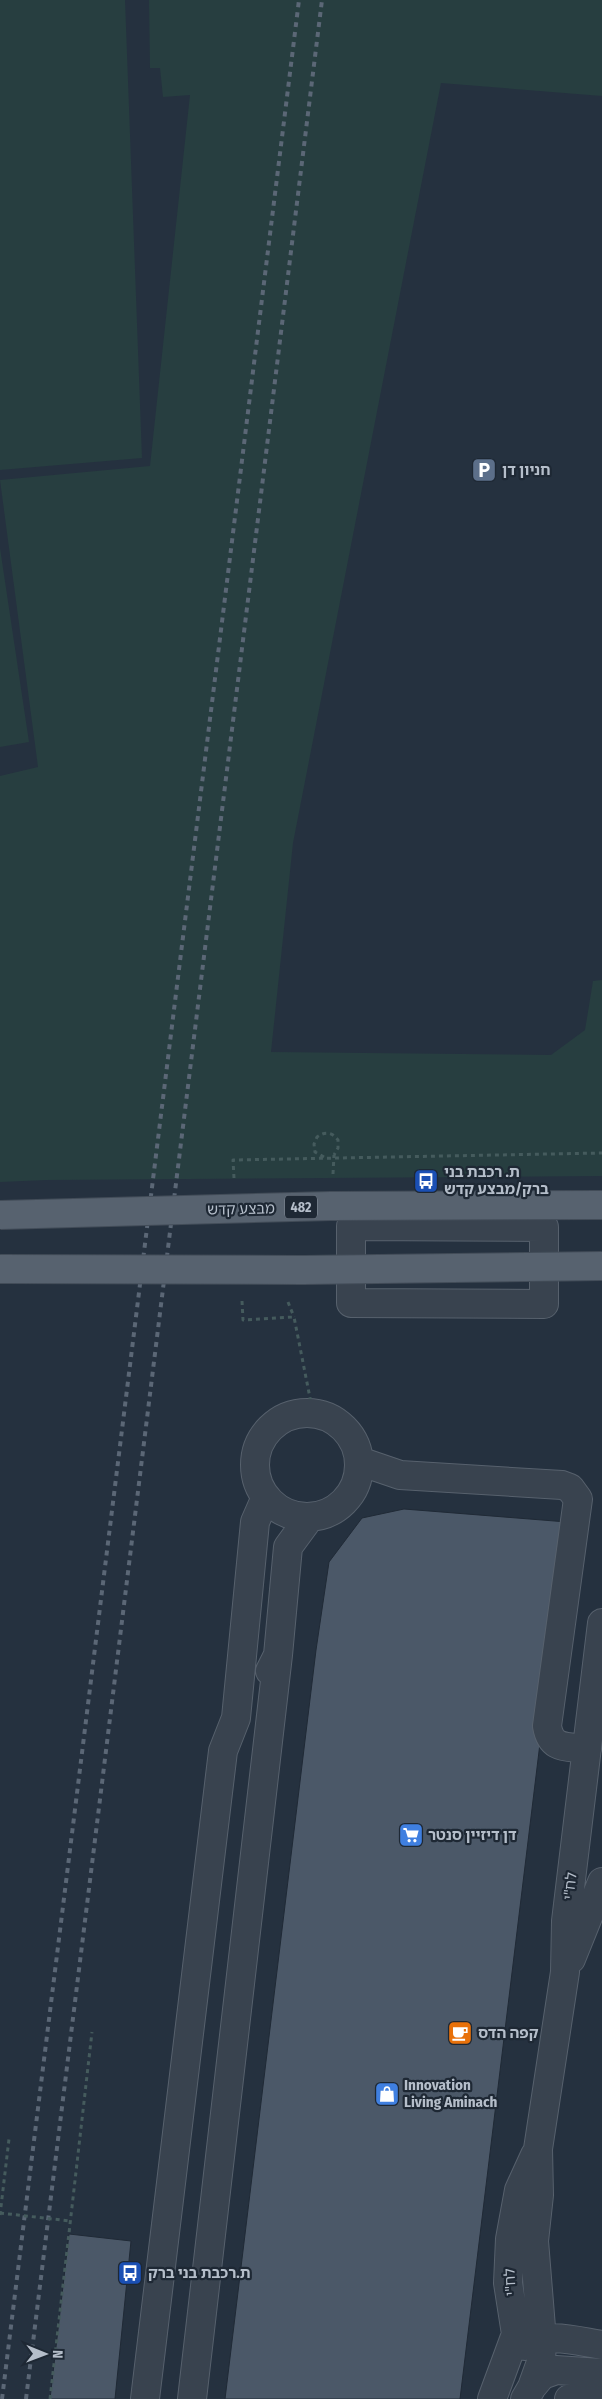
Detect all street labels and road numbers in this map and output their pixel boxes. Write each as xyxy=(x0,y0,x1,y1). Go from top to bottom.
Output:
road number: 482 xyxy=(285,1196,317,1218)
street label: מבצע קדש xyxy=(207,1199,275,1219)
street label: לח"י xyxy=(559,1871,581,1901)
street label: לח"י xyxy=(500,2267,520,2296)

